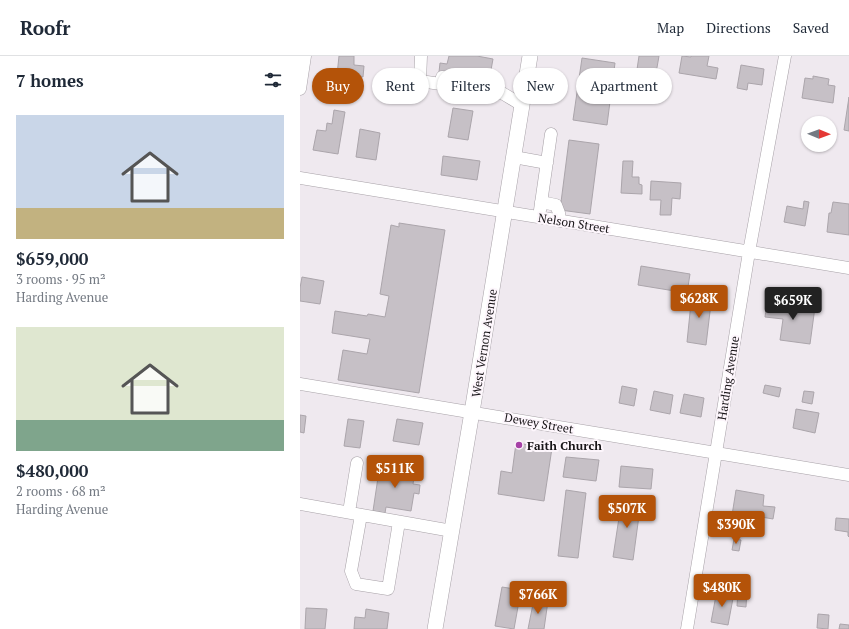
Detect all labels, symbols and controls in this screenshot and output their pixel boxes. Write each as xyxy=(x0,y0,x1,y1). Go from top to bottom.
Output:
text: Roofr xyxy=(20,15,71,40)
text: Map xyxy=(657,18,684,37)
text: Directions xyxy=(706,18,771,37)
text: Saved xyxy=(793,18,829,37)
chip: Buy xyxy=(312,68,364,104)
chip: Rent xyxy=(372,68,429,104)
chip: Filters xyxy=(437,68,505,104)
chip: New xyxy=(513,68,568,104)
chip: Apartment xyxy=(576,68,672,104)
text: 7 homes xyxy=(16,69,84,92)
icon: filters xyxy=(262,69,284,91)
north arrow xyxy=(801,116,837,152)
map controls xyxy=(801,116,837,152)
icon: home xyxy=(114,141,186,213)
street label: Nelson Street xyxy=(537,210,611,236)
text: $659,000 xyxy=(16,247,88,270)
text: 3 rooms · 95 m² xyxy=(16,270,106,288)
pin: $628K xyxy=(671,285,727,319)
pin: $659K xyxy=(765,287,821,321)
text: Harding Avenue xyxy=(16,288,108,306)
street label: West Vernon Avenue xyxy=(468,288,500,398)
text: $628K xyxy=(680,289,718,307)
text: $659K xyxy=(774,291,812,309)
street label: Harding Avenue xyxy=(714,335,742,421)
icon: home xyxy=(114,353,186,425)
street label: Dewey Street xyxy=(503,410,575,437)
place label: Faith Church xyxy=(527,438,602,453)
marker: Faith Church xyxy=(514,440,524,450)
pin: $511K xyxy=(367,455,423,489)
text: $480,000 xyxy=(16,459,88,482)
text: $511K xyxy=(376,459,414,477)
text: 2 rooms · 68 m² xyxy=(16,482,106,500)
pin: $507K xyxy=(599,495,655,529)
text: $507K xyxy=(608,499,646,517)
text: Harding Avenue xyxy=(16,500,108,518)
pin: $390K xyxy=(708,511,764,545)
text: $390K xyxy=(717,515,755,533)
pin: $480K xyxy=(694,574,750,608)
text: $480K xyxy=(703,578,741,596)
pin: $766K xyxy=(510,581,566,615)
text: $766K xyxy=(519,585,557,603)

